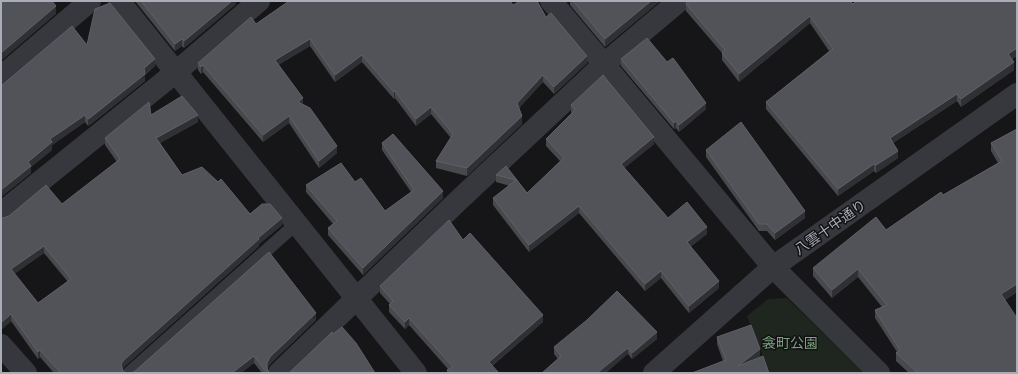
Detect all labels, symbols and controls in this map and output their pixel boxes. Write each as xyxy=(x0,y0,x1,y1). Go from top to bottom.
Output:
street label: 八雲十中通り xyxy=(791,196,869,258)
park label: 衾町公園 xyxy=(762,335,818,351)

